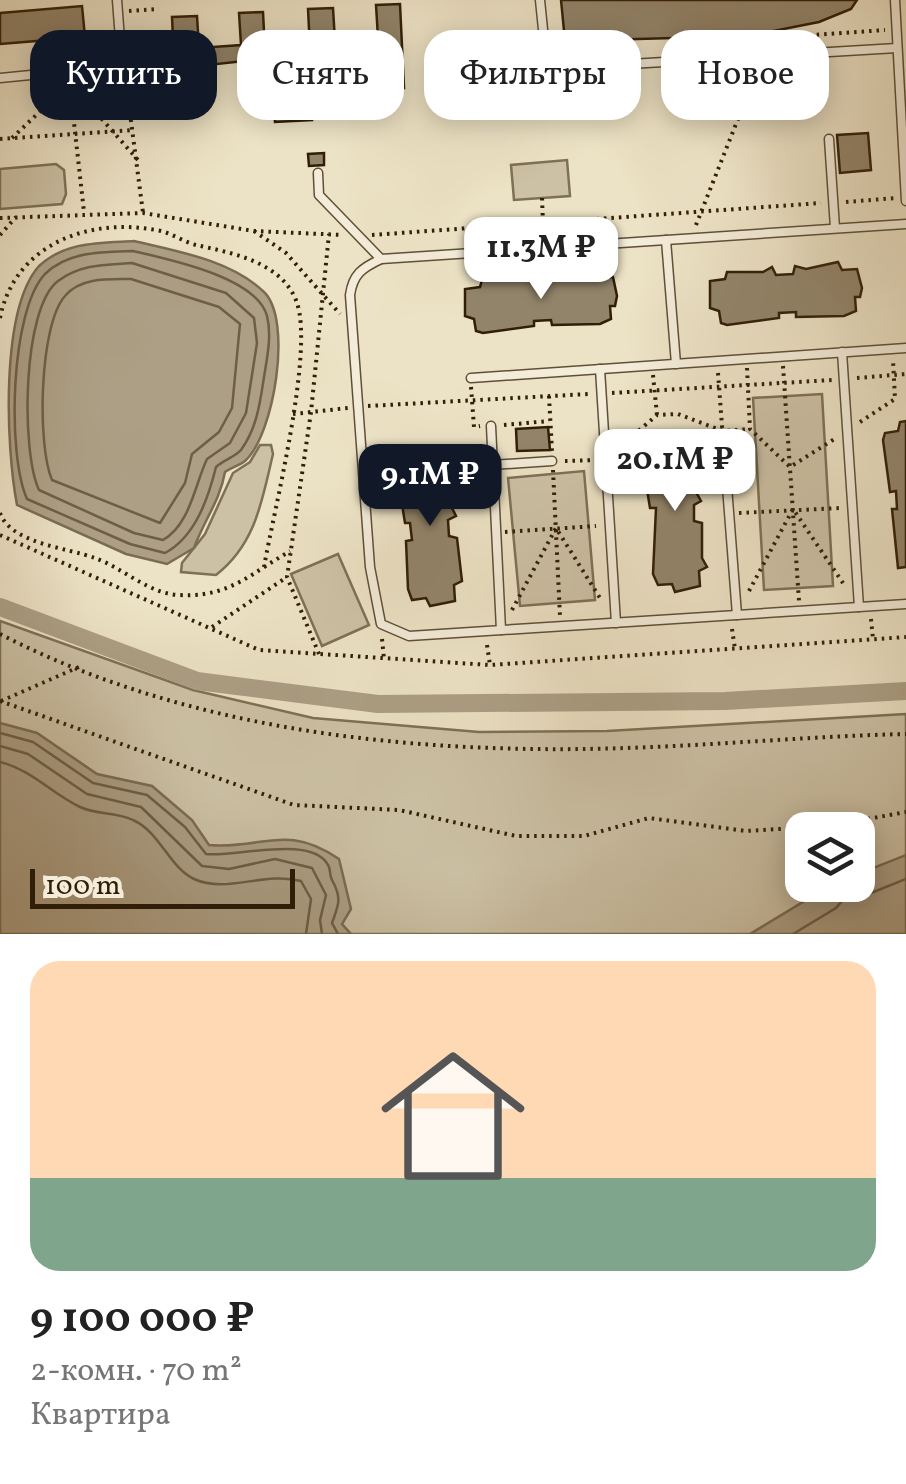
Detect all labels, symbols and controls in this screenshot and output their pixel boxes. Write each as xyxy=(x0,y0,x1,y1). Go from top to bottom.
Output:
chip: Купить xyxy=(30,30,217,120)
chip: Снять xyxy=(237,30,404,120)
chip: Фильтры xyxy=(424,30,641,120)
chip: Новое xyxy=(661,30,829,120)
pin: 11.3M ₽ xyxy=(449,217,633,302)
text: 11.3M ₽ xyxy=(486,227,596,271)
pin: 20.1M ₽ xyxy=(583,429,767,514)
text: 20.1M ₽ xyxy=(616,439,734,483)
pin: 9.1M ₽ xyxy=(349,444,511,529)
text: 9.1M ₽ xyxy=(381,454,479,498)
map controls xyxy=(785,812,875,902)
button: layers xyxy=(785,812,875,902)
scale bar xyxy=(30,864,295,908)
text: 100 m xyxy=(45,867,120,906)
icon: home xyxy=(363,1026,543,1206)
text: 9 100 000 ₽ xyxy=(30,1291,255,1350)
text: 2-комн. · 70 m² xyxy=(30,1350,242,1394)
text: Квартира xyxy=(30,1394,171,1438)

